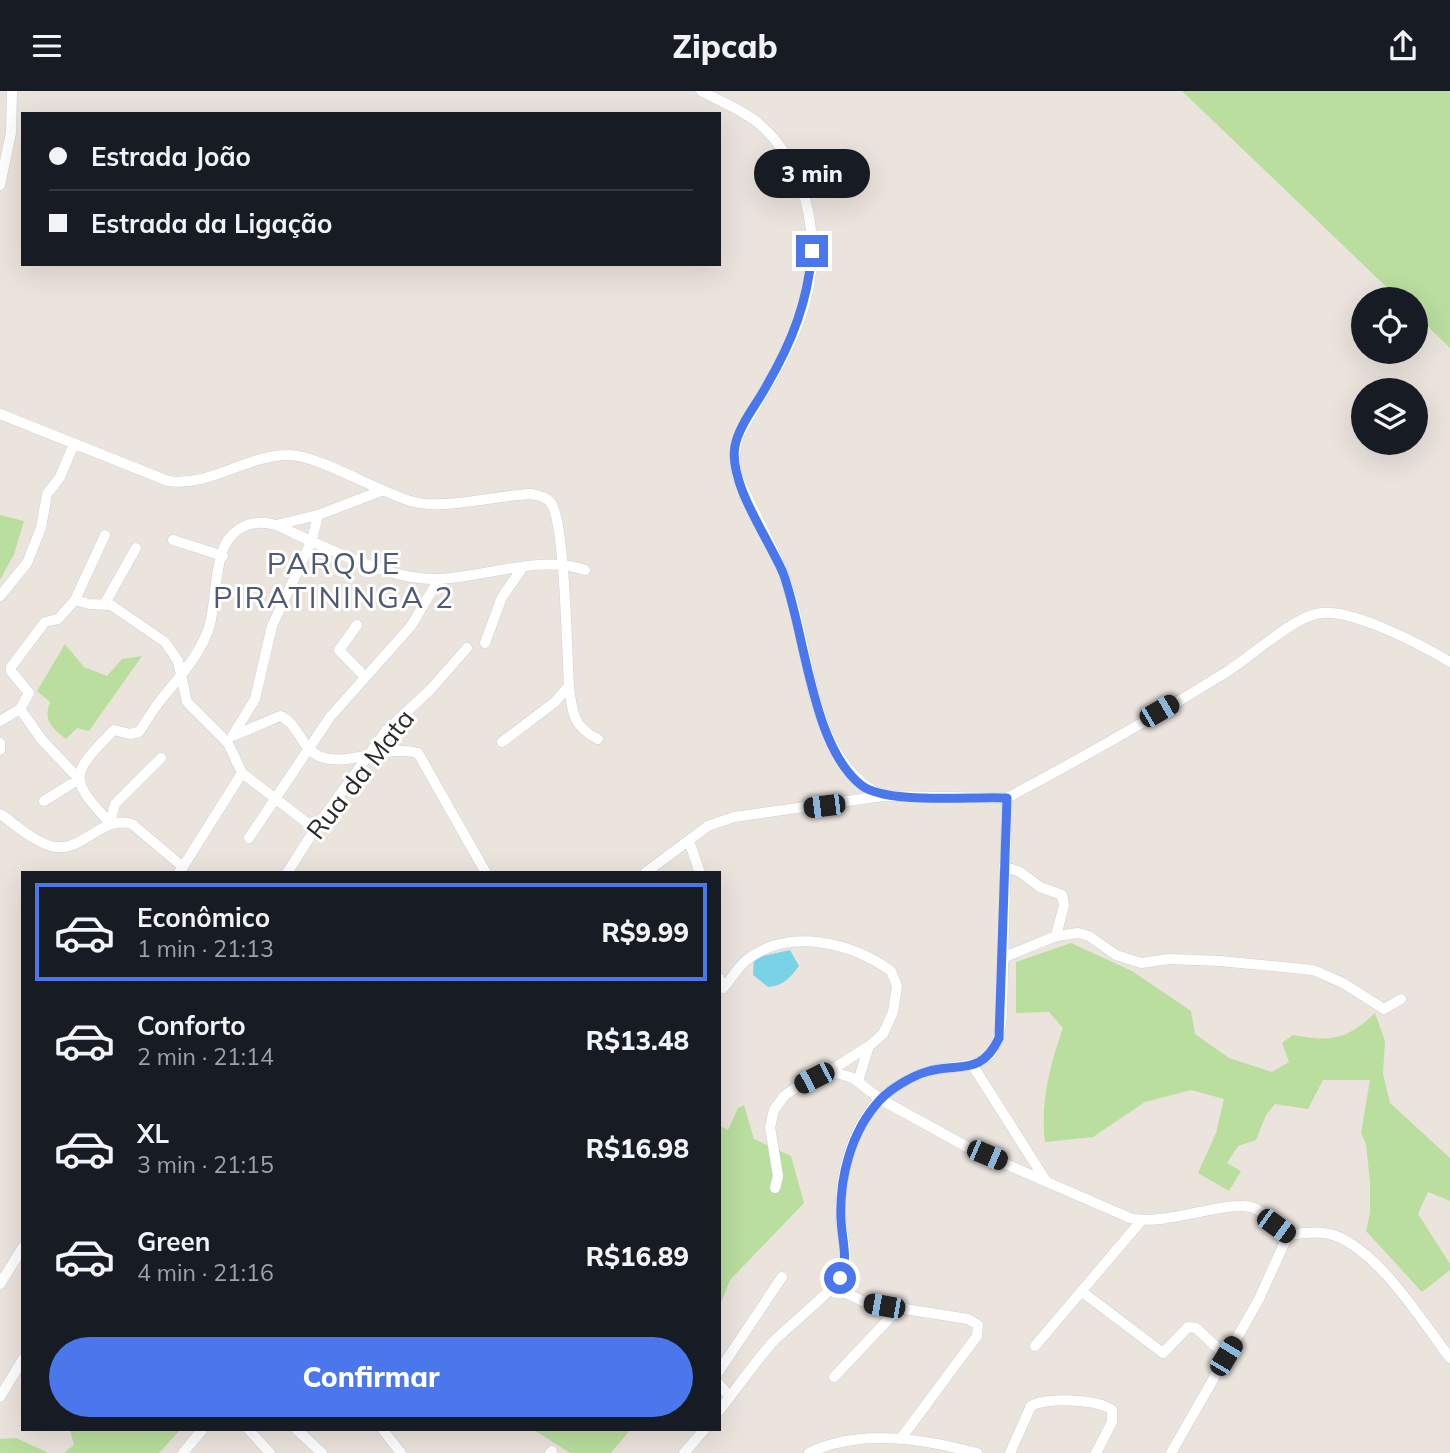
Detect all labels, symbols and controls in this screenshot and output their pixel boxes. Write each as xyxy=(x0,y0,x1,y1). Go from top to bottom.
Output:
text: Zipcab xyxy=(672,26,778,66)
icon: menu xyxy=(28,27,66,65)
icon: share xyxy=(1384,27,1422,65)
text: Estrada João xyxy=(91,140,251,173)
callout: 3 min xyxy=(754,149,870,199)
text: 3 min xyxy=(781,159,843,188)
text: Estrada da Ligação xyxy=(91,207,332,240)
route end xyxy=(796,235,828,267)
map controls xyxy=(1351,287,1428,455)
button: locate xyxy=(1351,287,1428,364)
button: layers xyxy=(1351,378,1428,455)
district label: PARQUE PIRATININGA 2 xyxy=(213,544,455,616)
car xyxy=(1136,691,1183,731)
street label: Rua da Mata xyxy=(299,702,421,846)
car xyxy=(802,793,847,819)
icon: car xyxy=(53,901,116,964)
text: Econômico xyxy=(137,901,270,934)
text: R$9.99 xyxy=(601,916,689,949)
text: 1 min · 21:13 xyxy=(137,934,274,963)
icon: car xyxy=(53,1009,116,1072)
text: Conforto xyxy=(137,1009,246,1042)
text: R$13.48 xyxy=(586,1024,689,1057)
text: 2 min · 21:14 xyxy=(137,1042,274,1071)
car xyxy=(791,1059,838,1097)
icon: car xyxy=(53,1117,116,1180)
text: XL xyxy=(137,1117,169,1150)
text: R$16.98 xyxy=(586,1132,689,1165)
car xyxy=(964,1137,1011,1173)
text: 3 min · 21:15 xyxy=(137,1150,274,1179)
car xyxy=(1253,1205,1300,1247)
icon: car xyxy=(53,1225,116,1288)
text: Green xyxy=(137,1225,210,1258)
text: R$16.89 xyxy=(586,1240,689,1273)
text: 4 min · 21:16 xyxy=(137,1258,274,1287)
route start xyxy=(824,1262,856,1294)
car xyxy=(862,1292,907,1320)
car xyxy=(1207,1333,1246,1379)
button: Confirmar xyxy=(49,1337,693,1417)

